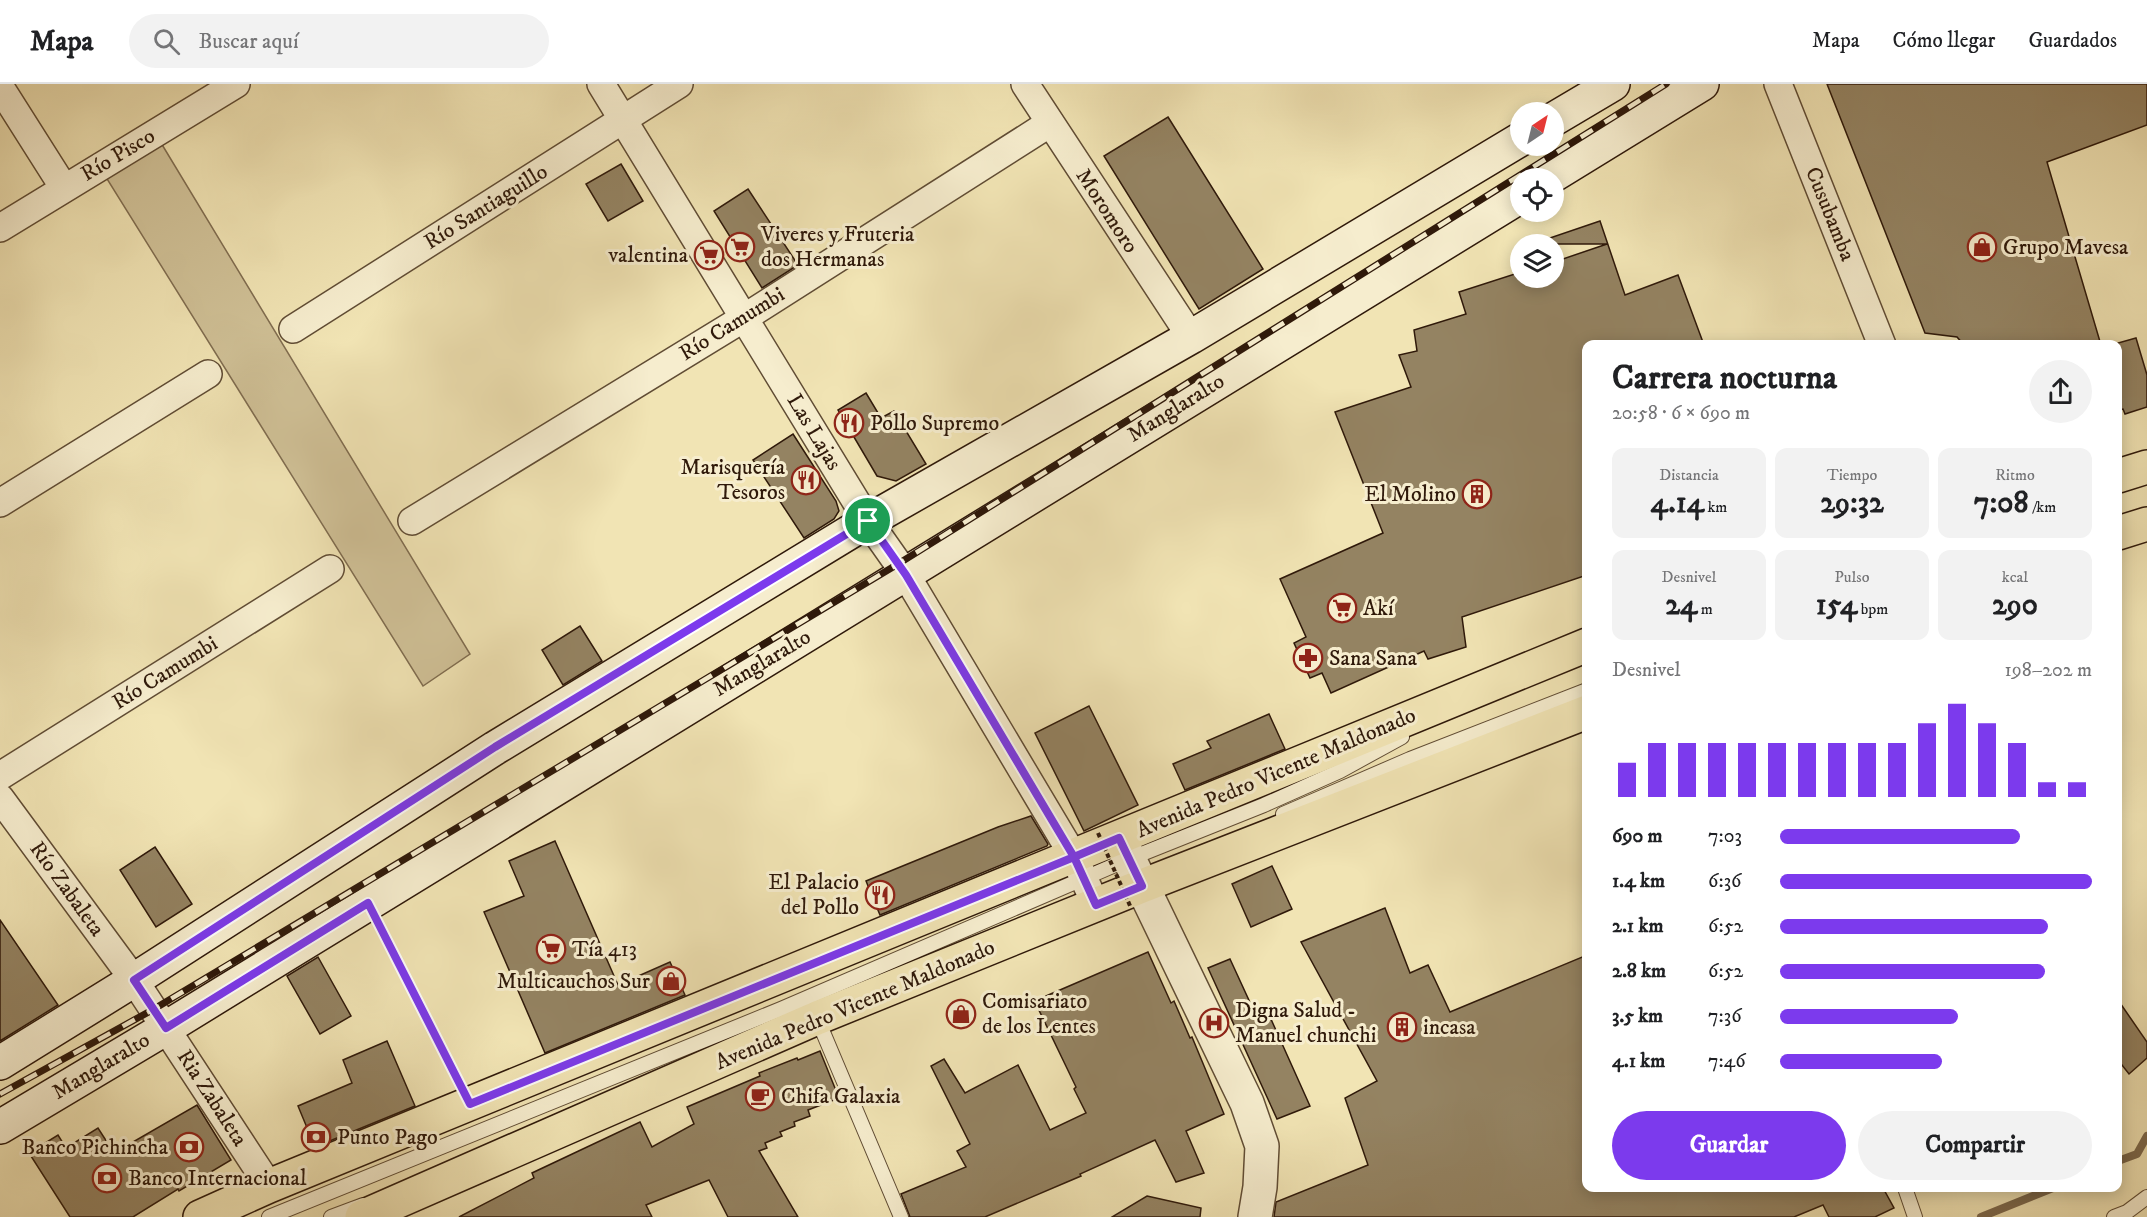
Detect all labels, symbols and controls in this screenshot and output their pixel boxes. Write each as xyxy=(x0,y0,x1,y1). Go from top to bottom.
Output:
search box xyxy=(129,14,549,68)
text: Mapa xyxy=(30,24,93,59)
icon: search xyxy=(150,25,183,58)
text: Buscar aquí xyxy=(198,28,299,55)
text: Mapa xyxy=(1812,28,1860,54)
text: Cómo llegar xyxy=(1893,28,1995,54)
text: Guardados xyxy=(2028,28,2117,54)
north arrow xyxy=(1510,102,1564,156)
map controls xyxy=(1510,102,1564,288)
street label: Río Pisco xyxy=(76,122,160,188)
street label: Río Santiaguillo xyxy=(419,158,553,256)
street label: Cusubamba xyxy=(1799,163,1861,266)
street label: Moromoro xyxy=(1070,164,1144,258)
button: locate xyxy=(1510,168,1564,222)
place label: Viveres y Fruteria dos Hermanas xyxy=(760,221,915,273)
supermarket icon: Viveres y Fruteria dos Hermanas xyxy=(724,231,756,263)
shop icon: Grupo Mavesa xyxy=(1966,231,1998,263)
button: layers xyxy=(1510,234,1564,288)
place label: Grupo Mavesa xyxy=(2003,234,2129,261)
supermarket icon: valentina xyxy=(693,239,725,271)
place label: valentina xyxy=(607,242,689,269)
street label: Río Camumbi xyxy=(674,281,790,367)
text: Carrera nocturna xyxy=(1612,358,1837,399)
button: share xyxy=(2029,360,2092,423)
street label: Manglaralto xyxy=(1122,368,1230,448)
street label: Las Lajas xyxy=(781,389,847,475)
text: 20:58 · 6 × 690 m xyxy=(1612,401,1750,426)
restaurant icon: Pollo Supremo xyxy=(833,407,865,439)
place label: Pollo Supremo xyxy=(870,410,999,437)
place label: Marisquería Tesoros xyxy=(681,454,786,506)
restaurant icon: Marisquería Tesoros xyxy=(790,464,822,496)
text: Distancia xyxy=(1659,465,1719,485)
text: Tiempo xyxy=(1827,465,1877,485)
text: Ritmo xyxy=(1995,465,2035,485)
building icon: El Molino xyxy=(1461,478,1493,510)
place label: El Molino xyxy=(1364,481,1456,508)
text: 4.14 xyxy=(1651,485,1704,522)
text: 29:32 xyxy=(1820,485,1884,522)
text: 7:08 xyxy=(1974,485,2029,522)
pin xyxy=(842,495,893,546)
text: km xyxy=(1704,497,1727,517)
text: /km xyxy=(2029,497,2056,517)
icon: arrive xyxy=(851,504,884,537)
text: Desnivel xyxy=(1662,567,1716,587)
text: Pulso xyxy=(1835,567,1869,587)
text: kcal xyxy=(2002,567,2028,587)
text: 24 xyxy=(1665,587,1697,624)
text: 154 xyxy=(1816,587,1857,624)
text: 290 xyxy=(1992,587,2038,624)
supermarket icon: Akí xyxy=(1326,592,1358,624)
place label: Akí xyxy=(1363,595,1395,622)
text: m xyxy=(1697,599,1713,619)
text: bpm xyxy=(1857,599,1888,619)
street label: Manglaralto xyxy=(708,623,816,703)
street label: Río Camumbi xyxy=(107,630,223,716)
pharmacy icon: Sana Sana xyxy=(1292,642,1324,674)
place label: Sana Sana xyxy=(1329,645,1418,672)
text: Desnivel xyxy=(1612,658,1681,683)
text: 198–202 m xyxy=(2004,658,2092,683)
street label: Avenida Pedro Vicente Maldonado xyxy=(1132,702,1420,844)
text: 690 m xyxy=(1612,824,1662,849)
text: 7:03 xyxy=(1708,824,1742,849)
street label: Río Zabaleta xyxy=(23,836,111,942)
place label: El Palacio del Pollo xyxy=(768,869,859,921)
text: 1.4 km xyxy=(1612,869,1665,894)
text: 6:36 xyxy=(1708,869,1742,894)
restaurant icon: El Palacio del Pollo xyxy=(864,879,896,911)
text: 2.1 km xyxy=(1612,914,1663,939)
text: 6:52 xyxy=(1708,914,1743,939)
supermarket icon: Tía 413 xyxy=(535,933,567,965)
street label: Avenida Pedro Vicente Maldonado xyxy=(711,934,999,1076)
place label: Tía 413 xyxy=(572,936,637,963)
text: 2.8 km xyxy=(1612,959,1666,984)
text: 6:52 xyxy=(1708,959,1743,984)
shop icon: Multicauchos Sur xyxy=(655,965,687,997)
place label: Multicauchos Sur xyxy=(497,968,651,995)
place label: Comisariato de los Lentes xyxy=(982,988,1096,1040)
place label: Digna Salud - Manuel chunchi xyxy=(1235,997,1377,1049)
shop icon: Comisariato de los Lentes xyxy=(945,998,977,1030)
text: 3.5 km xyxy=(1612,1004,1663,1029)
text: 7:36 xyxy=(1708,1004,1742,1029)
hospital icon: Digna Salud - Manuel chunchi xyxy=(1198,1007,1230,1039)
building icon: incasa xyxy=(1386,1011,1418,1043)
place label: incasa xyxy=(1423,1014,1476,1041)
street label: Manglaralto xyxy=(47,1026,155,1106)
street label: Ria Zabaleta xyxy=(171,1045,254,1152)
text: 4.1 km xyxy=(1612,1049,1665,1074)
text: 7:46 xyxy=(1708,1049,1746,1074)
cafe icon: Chifa Galaxia xyxy=(744,1080,776,1112)
place label: Chifa Galaxia xyxy=(781,1083,901,1110)
button: Guardar xyxy=(1612,1111,1846,1180)
button: Compartir xyxy=(1858,1111,2092,1180)
bank icon: Punto Pago xyxy=(300,1121,332,1153)
place label: Punto Pago xyxy=(337,1124,438,1151)
bank icon: Banco Pichincha xyxy=(173,1131,205,1163)
place label: Banco Pichincha xyxy=(22,1134,169,1161)
bank icon: Banco Internacional xyxy=(91,1162,123,1194)
place label: Banco Internacional xyxy=(128,1165,307,1192)

